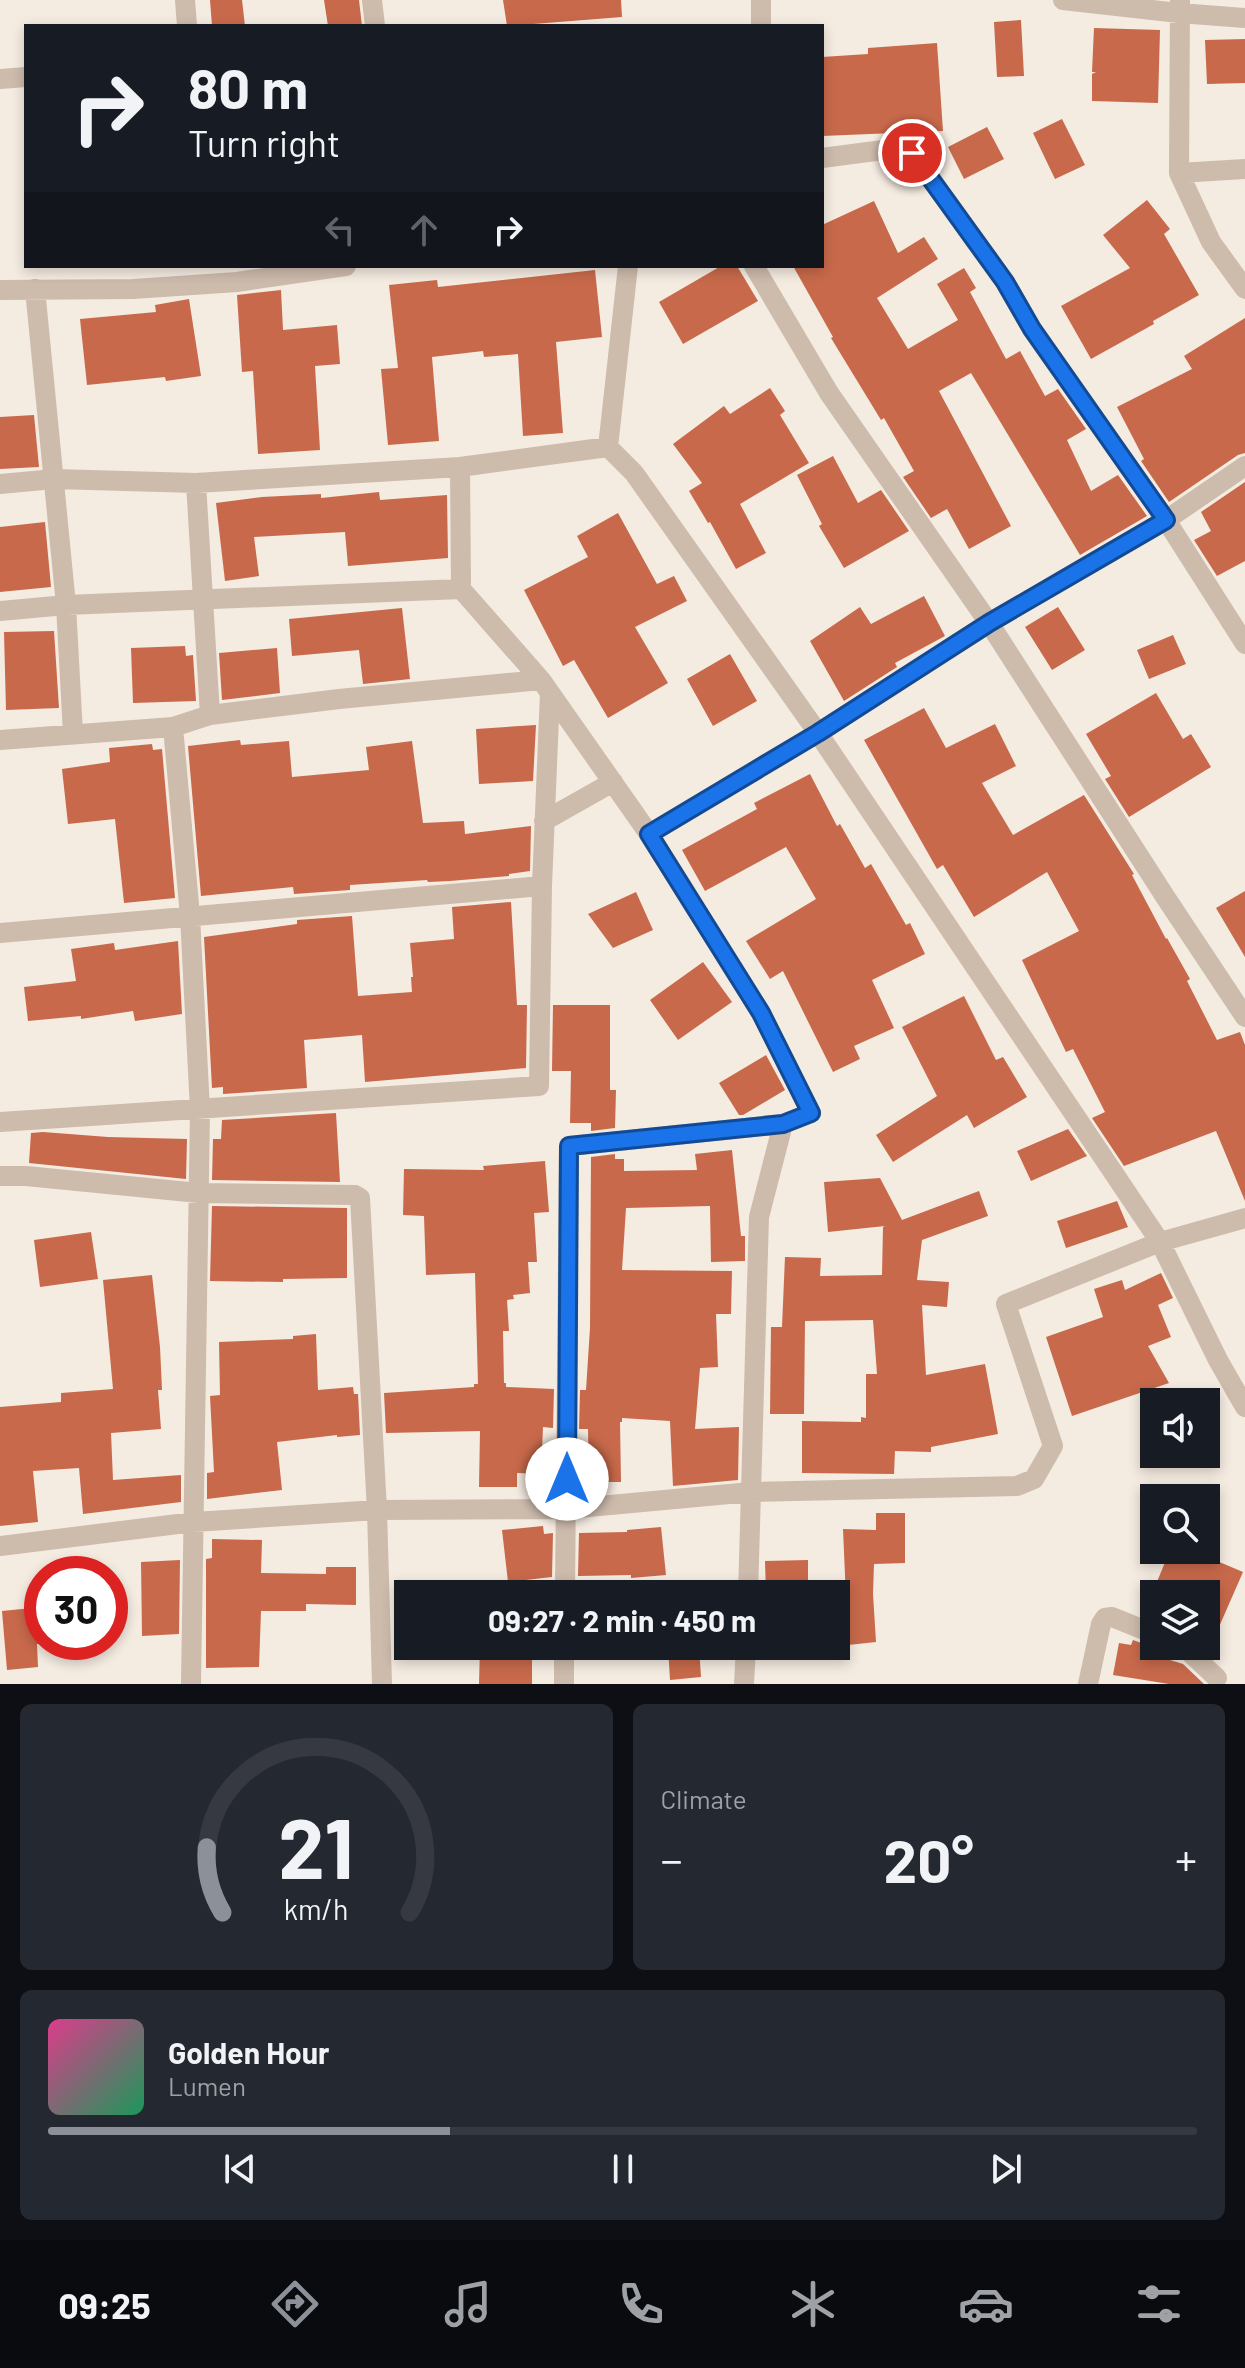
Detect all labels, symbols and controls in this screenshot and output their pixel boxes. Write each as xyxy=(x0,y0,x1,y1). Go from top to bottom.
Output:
text: 80 m xyxy=(188,53,308,120)
icon: right xyxy=(56,56,160,160)
pin xyxy=(878,119,946,187)
text: Turn right xyxy=(188,121,340,164)
icon: arrive xyxy=(890,131,934,175)
icon: left xyxy=(318,208,362,252)
icon: ahead xyxy=(402,208,446,252)
icon: right xyxy=(486,208,530,252)
map controls xyxy=(1140,1388,1220,1660)
button: sound xyxy=(1140,1388,1220,1468)
position arrow xyxy=(525,1437,609,1521)
button: search xyxy=(1140,1484,1220,1564)
speed limit sign: 30 xyxy=(24,1556,128,1660)
button: layers xyxy=(1140,1580,1220,1660)
text: 09:27 · 2 min · 450 m xyxy=(488,1602,756,1638)
text: Climate xyxy=(661,1783,747,1814)
text: 21 xyxy=(278,1796,354,1896)
text: 20° xyxy=(884,1823,974,1895)
text: − xyxy=(661,1832,683,1885)
text: + xyxy=(1175,1832,1197,1885)
text: km/h xyxy=(284,1891,349,1926)
text: Golden Hour xyxy=(168,2034,330,2070)
text: Lumen xyxy=(168,2070,246,2101)
icon: previous xyxy=(218,2147,262,2191)
icon: pause xyxy=(601,2147,645,2191)
icon: next xyxy=(984,2147,1028,2191)
icon: directions xyxy=(267,2276,323,2332)
icon: music xyxy=(440,2276,496,2332)
icon: phone xyxy=(613,2276,669,2332)
icon: climate xyxy=(785,2276,841,2332)
icon: car xyxy=(958,2276,1014,2332)
icon: filters xyxy=(1131,2276,1187,2332)
text: 09:25 xyxy=(58,2283,151,2326)

